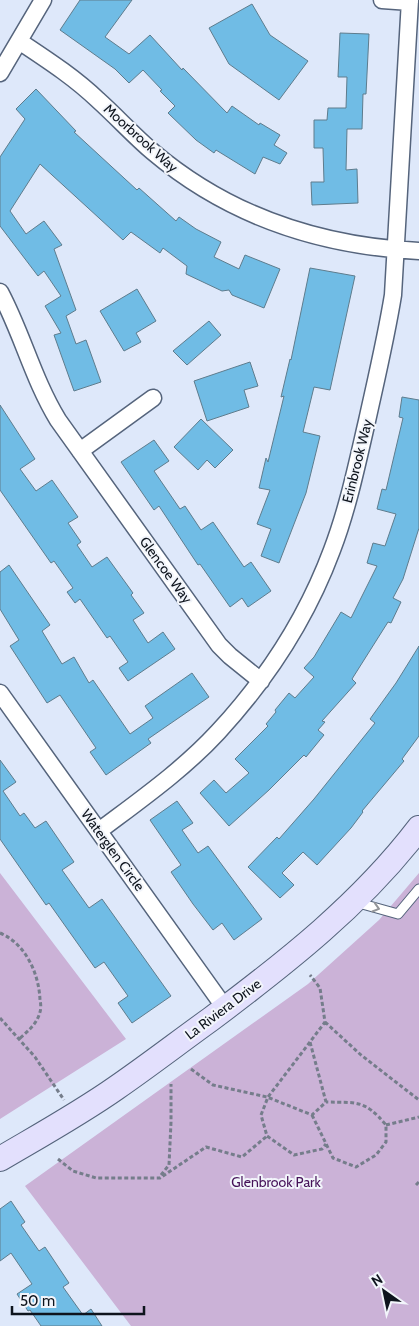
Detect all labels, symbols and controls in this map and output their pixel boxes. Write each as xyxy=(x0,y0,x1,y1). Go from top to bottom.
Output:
street label: Moorbrook Way xyxy=(100,100,182,176)
street label: Erinbrook Way xyxy=(338,417,376,505)
street label: Glencoe Way xyxy=(136,533,196,607)
street label: Waterglen Circle xyxy=(77,806,149,894)
one-way arrow xyxy=(371,903,379,913)
street label: La Riviera Drive xyxy=(181,974,265,1044)
park label: Glenbrook Park xyxy=(231,1173,322,1191)
north arrow xyxy=(359,1266,409,1316)
text: N xyxy=(368,1270,386,1290)
scale bar xyxy=(12,1284,145,1316)
text: 50 m xyxy=(20,1292,55,1310)

